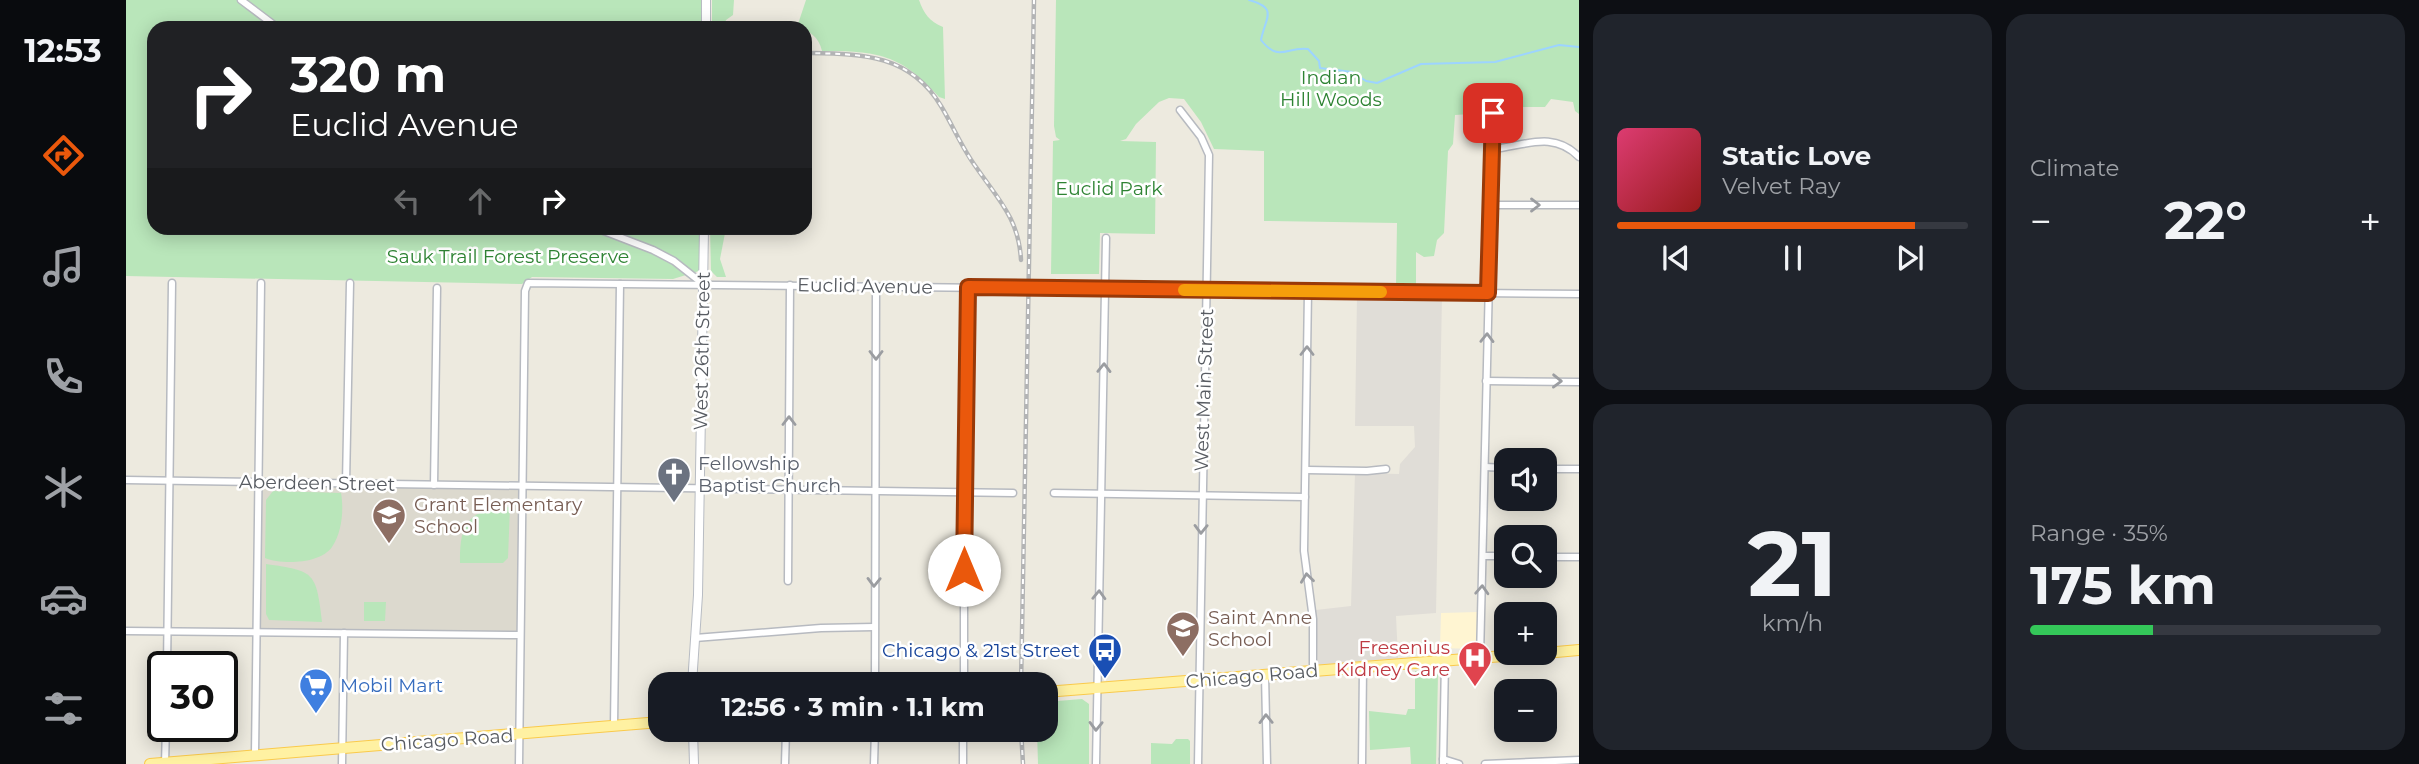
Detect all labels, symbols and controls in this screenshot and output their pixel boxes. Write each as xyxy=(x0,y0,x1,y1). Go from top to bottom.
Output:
text: 12:53 xyxy=(24,31,102,70)
text: 320 m xyxy=(290,45,446,104)
icon: right xyxy=(175,49,266,140)
park label: Indian Hill Woods xyxy=(1280,66,1382,111)
pin xyxy=(1463,83,1523,143)
icon: arrive xyxy=(1474,94,1512,132)
text: Euclid Avenue xyxy=(290,105,519,144)
icon: directions xyxy=(39,131,88,180)
text: Static Love xyxy=(1722,140,1871,172)
text: Climate xyxy=(2030,154,2119,182)
text: Velvet Ray xyxy=(1722,172,1840,200)
park label: Euclid Park xyxy=(1055,177,1163,200)
icon: left xyxy=(388,182,426,220)
icon: ahead xyxy=(461,182,499,220)
icon: right xyxy=(534,182,572,220)
text: 22° xyxy=(2164,189,2247,252)
one-way arrow xyxy=(1530,197,1540,213)
text: − xyxy=(2030,198,2052,245)
text: + xyxy=(2359,198,2381,245)
icon: previous xyxy=(1657,239,1695,277)
icon: pause xyxy=(1774,239,1812,277)
icon: next xyxy=(1891,239,1929,277)
icon: music xyxy=(39,242,88,291)
park label: Sauk Trail Forest Preserve xyxy=(387,245,629,268)
street label: West 26th Street xyxy=(689,271,715,431)
street label: Euclid Avenue xyxy=(797,273,933,299)
street label: West Main Street xyxy=(1190,308,1218,472)
one-way arrow xyxy=(1479,332,1495,342)
one-way arrow xyxy=(1299,345,1315,356)
one-way arrow xyxy=(868,350,884,360)
icon: phone xyxy=(39,352,88,401)
one-way arrow xyxy=(1096,362,1112,372)
one-way arrow xyxy=(1552,374,1563,389)
one-way arrow xyxy=(781,416,797,426)
map controls xyxy=(1494,448,1557,742)
button: sound xyxy=(1494,448,1557,511)
place label: Fellowship Baptist Church xyxy=(698,452,841,497)
church icon: Fellowship Baptist Church xyxy=(655,455,693,504)
icon: climate xyxy=(39,463,88,512)
street label: Aberdeen Street xyxy=(239,470,396,496)
place label: Grant Elementary School xyxy=(414,493,583,538)
school or university icon: Grant Elementary School xyxy=(370,496,408,545)
text: 21 xyxy=(1748,508,1837,619)
text: Range · 35% xyxy=(2030,519,2168,547)
one-way arrow xyxy=(1193,525,1209,535)
button: search xyxy=(1494,525,1557,588)
position arrow xyxy=(927,533,1001,607)
text: 175 km xyxy=(2030,554,2216,617)
one-way arrow xyxy=(1300,572,1315,584)
icon: car xyxy=(39,574,88,623)
one-way arrow xyxy=(866,577,882,588)
one-way arrow xyxy=(1474,584,1489,595)
one-way arrow xyxy=(1091,589,1107,600)
button: + xyxy=(1494,602,1557,665)
place label: Saint Anne School xyxy=(1208,606,1312,651)
school or university icon: Saint Anne School xyxy=(1164,609,1202,658)
text: km/h xyxy=(1762,609,1823,637)
bus stop icon: Chicago & 21st Street xyxy=(1086,631,1124,680)
place label: Fresenius Kidney Care xyxy=(1336,636,1450,681)
place label: Chicago & 21st Street xyxy=(882,639,1080,662)
hospital icon: Fresenius Kidney Care xyxy=(1456,639,1494,688)
speed limit sign: 30 xyxy=(147,651,238,742)
street label: Chicago Road xyxy=(1185,659,1319,693)
supermarket icon: Mobil Mart xyxy=(297,666,335,715)
place label: Mobil Mart xyxy=(340,674,443,697)
button: − xyxy=(1494,679,1557,742)
icon: filters xyxy=(39,684,88,733)
text: 12:56 · 3 min · 1.1 km xyxy=(721,691,985,723)
one-way arrow xyxy=(1258,714,1273,725)
one-way arrow xyxy=(1088,721,1104,732)
street label: Chicago Road xyxy=(380,724,514,756)

